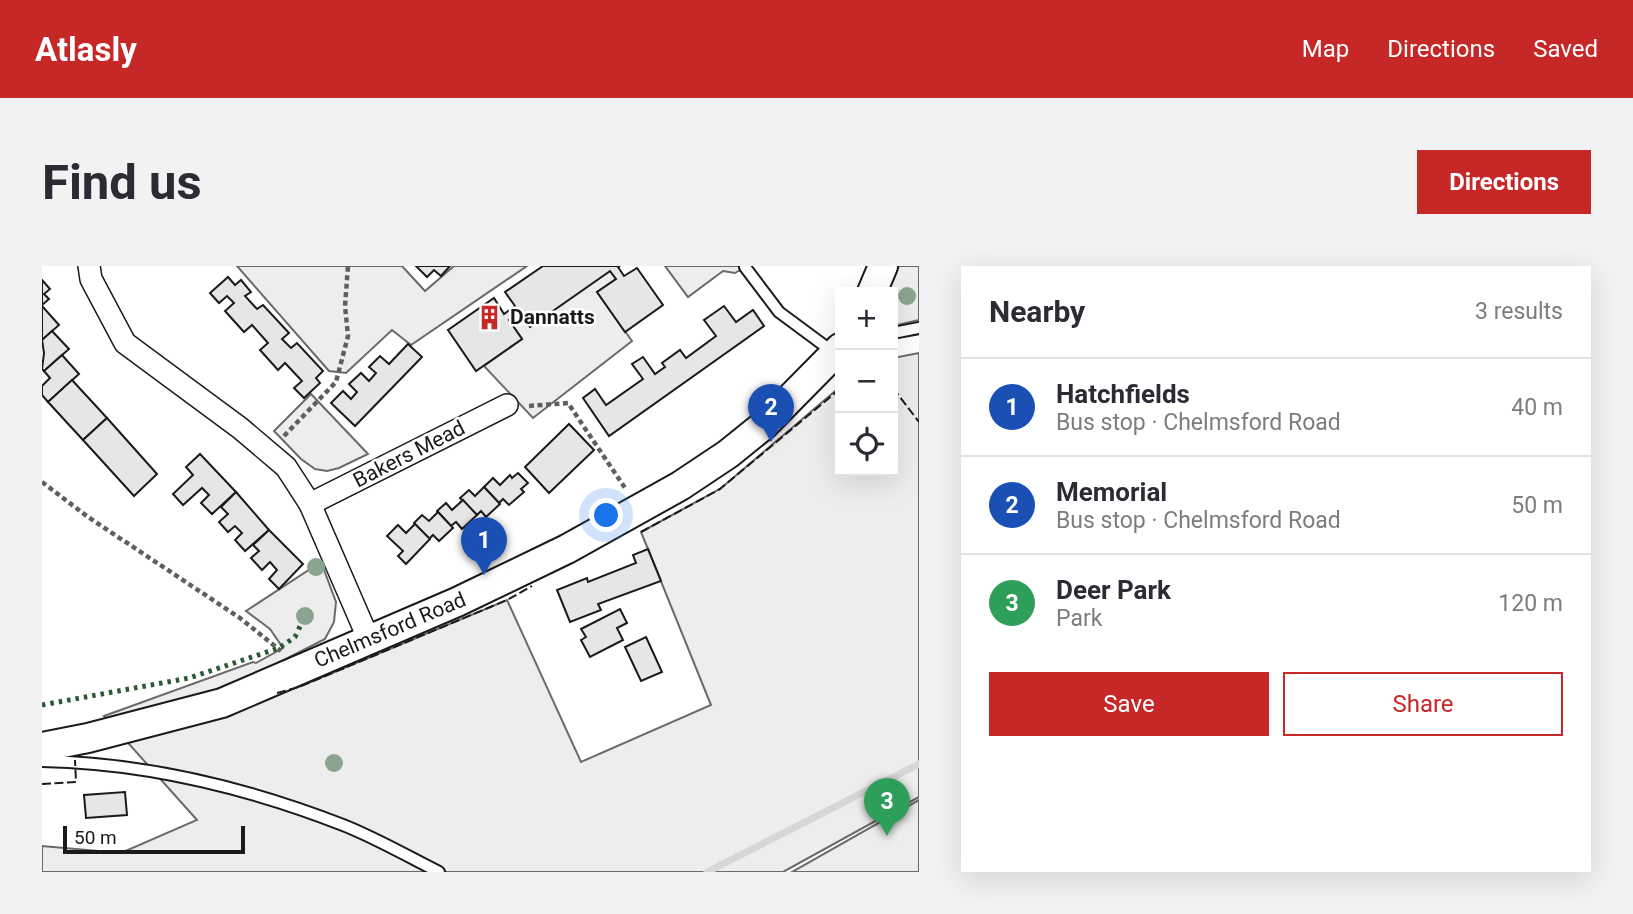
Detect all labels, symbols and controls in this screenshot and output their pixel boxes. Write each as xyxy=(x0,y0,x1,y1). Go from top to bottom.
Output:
text: Atlasly xyxy=(35,30,137,69)
text: Map xyxy=(1302,35,1349,63)
text: Directions xyxy=(1387,35,1495,63)
text: Saved xyxy=(1533,35,1598,63)
button: Directions xyxy=(1417,150,1591,214)
text: Find us xyxy=(42,154,202,211)
map controls xyxy=(835,287,898,476)
button: + xyxy=(835,287,898,350)
text: Nearby xyxy=(989,294,1085,329)
text: 3 results xyxy=(1475,298,1563,325)
building icon: Dannatts xyxy=(476,303,504,331)
place label: Dannatts xyxy=(510,305,595,329)
button: − xyxy=(835,350,898,413)
text: Hatchfields xyxy=(1056,379,1190,409)
pin: 2 xyxy=(748,384,794,442)
text: 1 xyxy=(1005,394,1019,421)
text: 40 m xyxy=(1511,394,1563,421)
text: Bus stop · Chelmsford Road xyxy=(1056,409,1341,436)
button: locate xyxy=(835,413,898,476)
street label: Bakers Mead xyxy=(349,416,469,492)
text: Memorial xyxy=(1056,477,1167,507)
text: 2 xyxy=(1005,492,1019,519)
text: 50 m xyxy=(1511,492,1563,519)
your location xyxy=(589,498,623,532)
text: Bus stop · Chelmsford Road xyxy=(1056,507,1341,534)
pin: 1 xyxy=(461,517,507,575)
text: Deer Park xyxy=(1056,575,1171,605)
street label: Chelmsford Road xyxy=(311,587,469,673)
text: 3 xyxy=(1005,590,1019,617)
text: 120 m xyxy=(1498,590,1563,617)
text: Park xyxy=(1056,605,1102,632)
button: Save xyxy=(989,672,1269,736)
button: Share xyxy=(1283,672,1563,736)
pin: 3 xyxy=(864,778,910,836)
scale bar xyxy=(63,823,245,855)
text: 50 m xyxy=(74,826,117,849)

